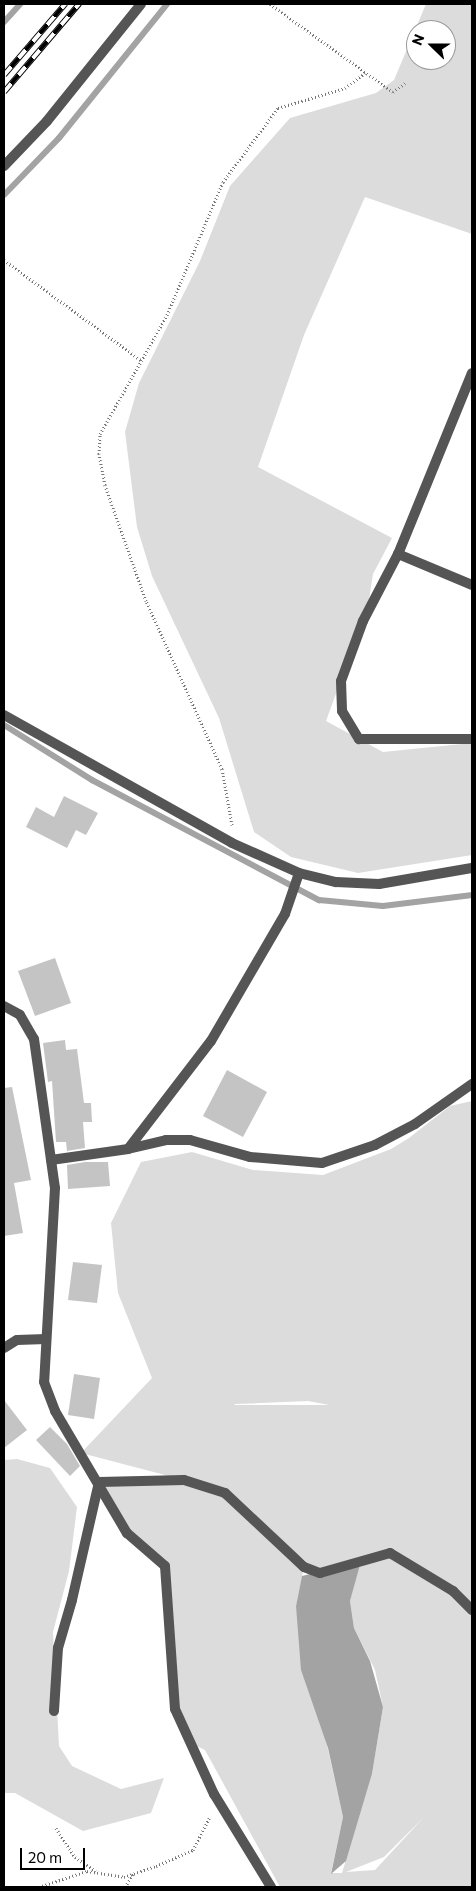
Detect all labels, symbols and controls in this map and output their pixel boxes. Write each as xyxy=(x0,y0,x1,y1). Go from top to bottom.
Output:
north arrow xyxy=(406,20,456,70)
text: N xyxy=(408,32,427,48)
scale bar xyxy=(22,1838,88,1870)
text: 20 m xyxy=(28,1848,62,1866)

